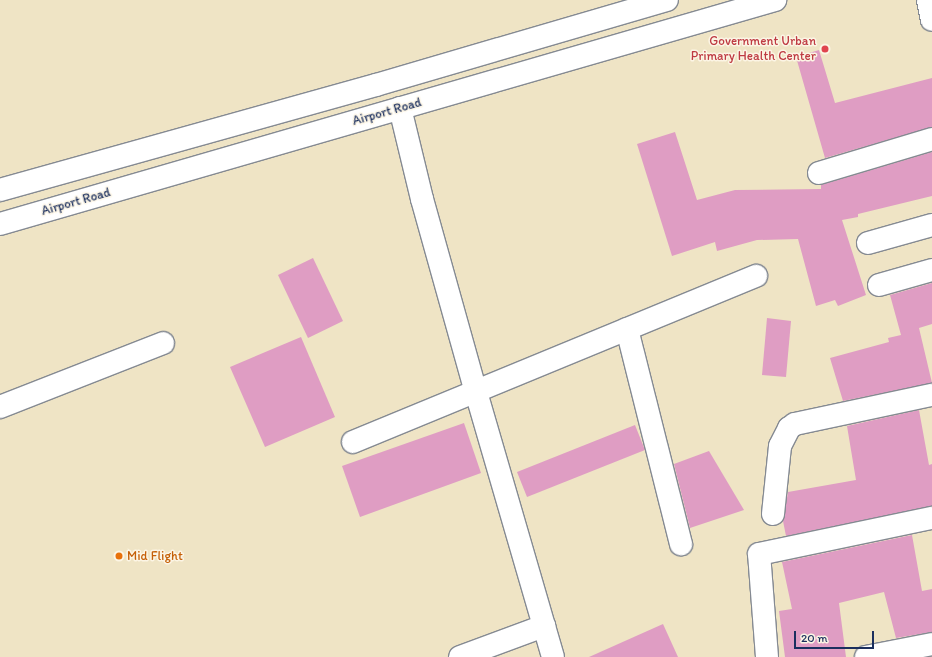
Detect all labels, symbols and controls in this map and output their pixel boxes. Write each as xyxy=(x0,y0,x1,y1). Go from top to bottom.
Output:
place label: Government Urban Primary Health Center xyxy=(691,34,816,65)
marker: Government Urban Primary Health Center xyxy=(819,43,831,55)
street label: Airport Road xyxy=(351,95,423,129)
street label: Airport Road xyxy=(40,185,112,219)
place label: Mid Flight xyxy=(127,548,183,564)
marker: Mid Flight xyxy=(114,551,124,561)
scale bar xyxy=(796,623,876,649)
text: 20 m xyxy=(801,631,828,645)

